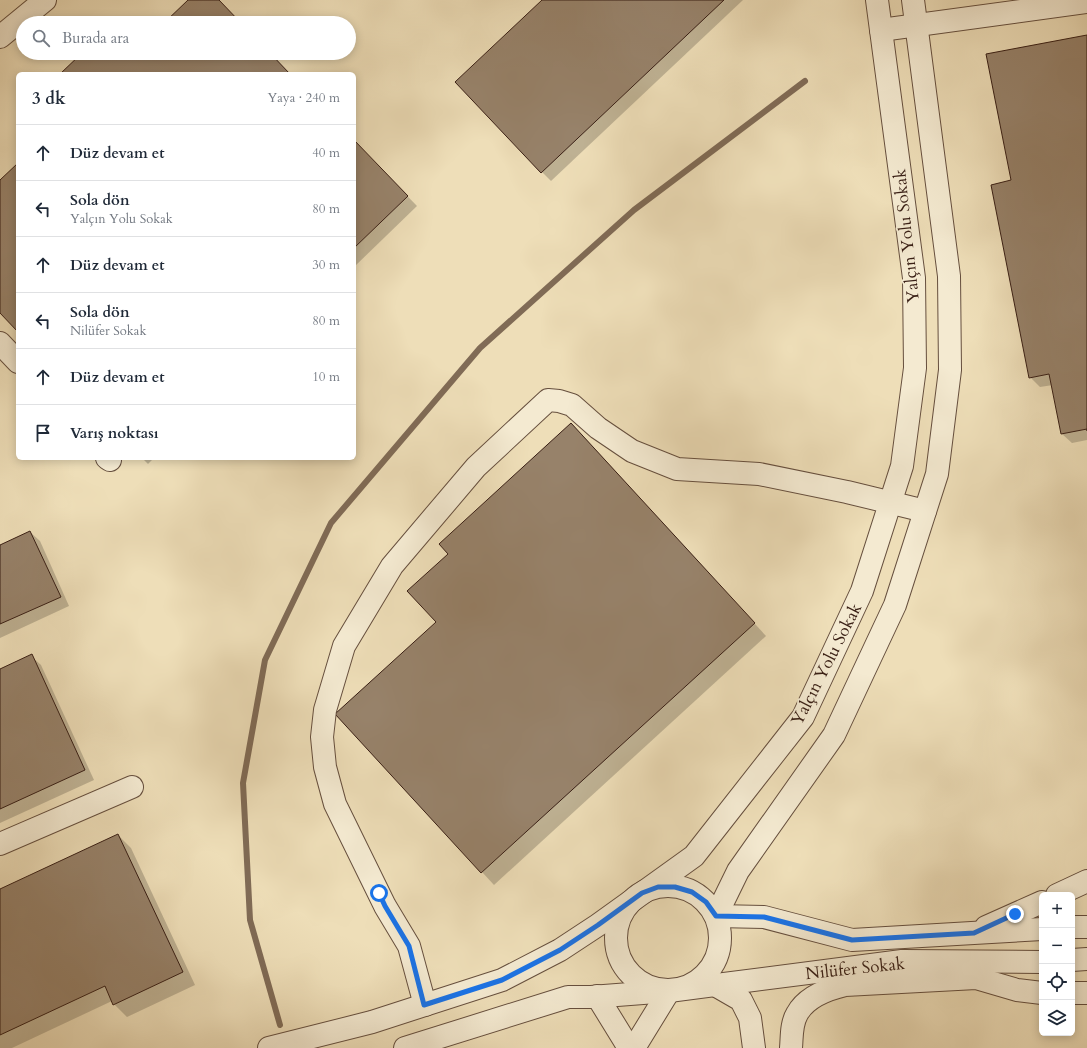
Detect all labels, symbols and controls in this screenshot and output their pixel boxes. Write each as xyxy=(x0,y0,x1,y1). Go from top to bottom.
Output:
search box xyxy=(16,16,356,60)
icon: search xyxy=(30,27,52,49)
text: Burada ara xyxy=(62,28,129,48)
text: 3 dk xyxy=(32,87,66,110)
text: Yaya · 240 m xyxy=(267,89,340,107)
icon: ahead xyxy=(32,142,54,164)
text: Düz devam et xyxy=(70,143,165,163)
text: 40 m xyxy=(312,144,340,162)
street label: Yalçın Yolu Sokak xyxy=(888,167,925,304)
text: Sola dön xyxy=(70,190,130,210)
icon: left xyxy=(32,198,54,220)
text: 80 m xyxy=(312,200,340,218)
text: Yalçın Yolu Sokak xyxy=(70,210,173,228)
icon: ahead xyxy=(32,254,54,276)
text: Düz devam et xyxy=(70,255,165,275)
text: 30 m xyxy=(312,256,340,274)
text: Sola dön xyxy=(70,302,130,322)
icon: left xyxy=(32,310,54,332)
text: 80 m xyxy=(312,312,340,330)
text: Nilüfer Sokak xyxy=(70,322,146,340)
icon: ahead xyxy=(32,366,54,388)
text: Düz devam et xyxy=(70,367,165,387)
text: 10 m xyxy=(312,368,340,386)
icon: arrive xyxy=(32,422,54,444)
text: Varış noktası xyxy=(70,423,159,443)
street label: Yalçın Yolu Sokak xyxy=(786,598,868,729)
route start xyxy=(370,884,388,902)
map controls xyxy=(1039,892,1075,1036)
button: + xyxy=(1039,892,1075,928)
route end xyxy=(1006,905,1024,923)
button: − xyxy=(1039,928,1075,964)
street label: Nilüfer Sokak xyxy=(804,952,907,985)
button: locate xyxy=(1039,964,1075,1000)
button: layers xyxy=(1039,1000,1075,1036)

